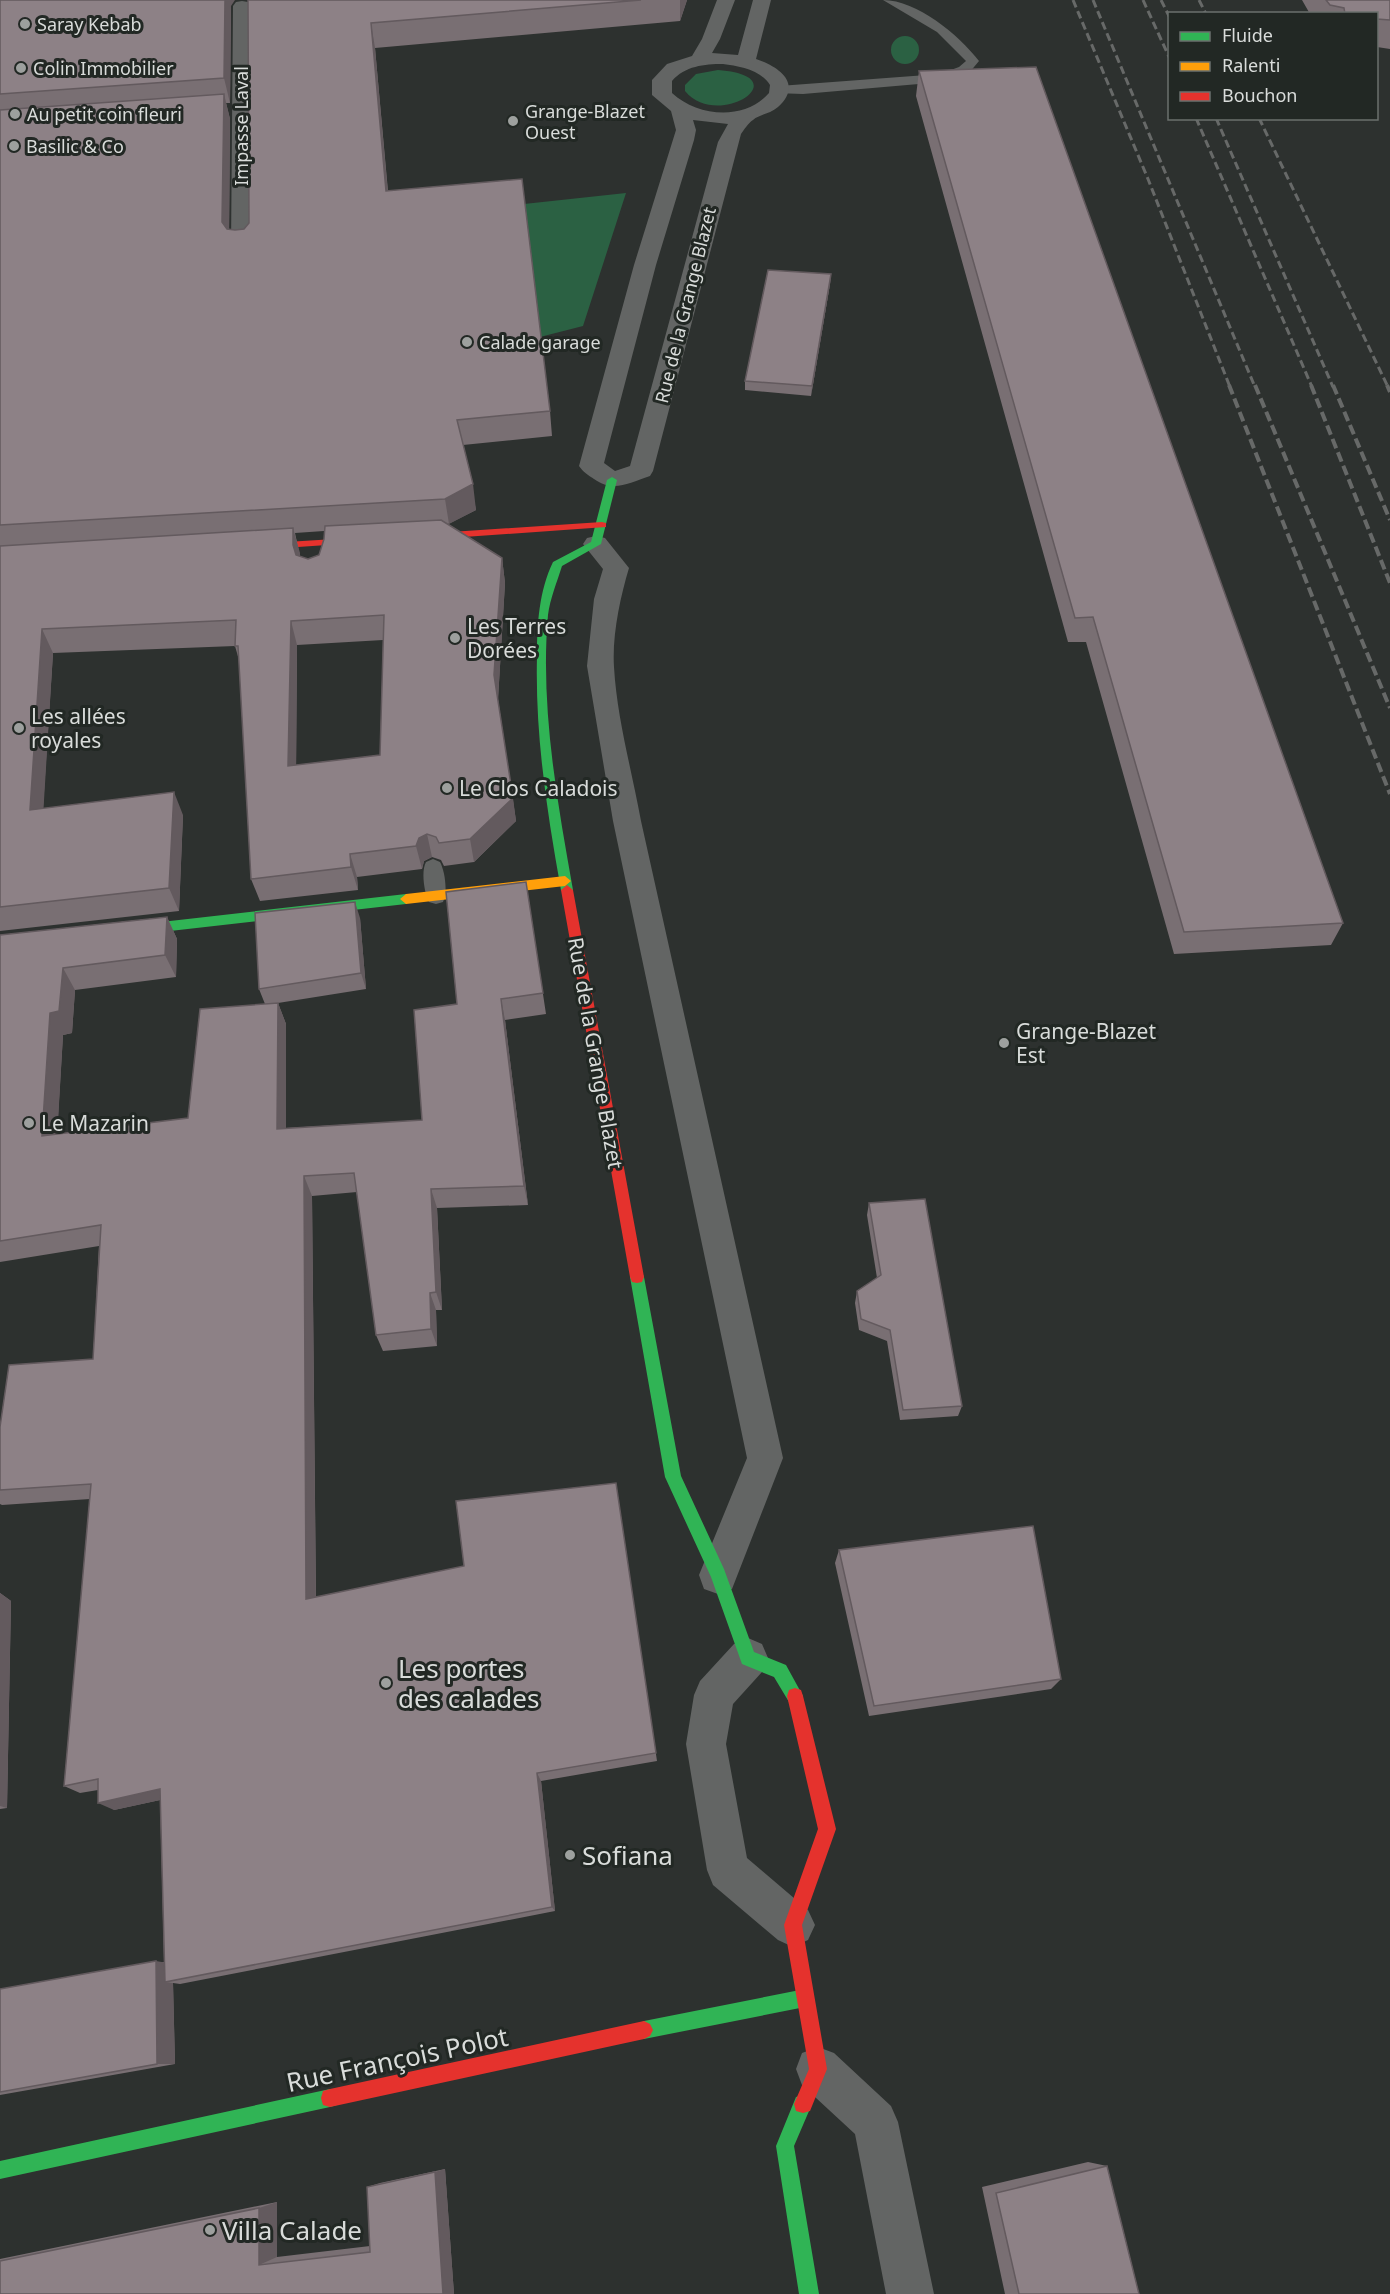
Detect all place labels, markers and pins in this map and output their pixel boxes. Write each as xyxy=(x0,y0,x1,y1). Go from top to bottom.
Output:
place label: Saray Kebab xyxy=(37,12,142,36)
marker: Saray Kebab xyxy=(18,17,32,31)
place label: Colin Immobilier xyxy=(33,56,174,80)
marker: Colin Immobilier xyxy=(14,61,28,75)
place label: Grange-Blazet Ouest xyxy=(525,99,645,144)
place label: Au petit coin fleuri xyxy=(27,102,182,126)
marker: Au petit coin fleuri xyxy=(8,107,22,121)
marker: Grange-Blazet Ouest xyxy=(506,114,520,128)
place label: Basilic & Co xyxy=(26,134,124,158)
marker: Basilic & Co xyxy=(7,139,21,153)
place label: Calade garage xyxy=(479,330,601,354)
marker: Calade garage xyxy=(460,335,474,349)
place label: Les Terres Dorées xyxy=(467,612,566,664)
marker: Les Terres Dorées xyxy=(448,631,462,645)
place label: Les allées royales xyxy=(31,702,126,754)
marker: Les allées royales xyxy=(12,721,26,735)
place label: Le Clos Caladois xyxy=(459,774,618,802)
marker: Le Clos Caladois xyxy=(440,781,454,795)
place label: Grange-Blazet Est xyxy=(1016,1017,1156,1069)
marker: Grange-Blazet Est xyxy=(997,1036,1011,1050)
place label: Le Mazarin xyxy=(41,1109,149,1137)
marker: Le Mazarin xyxy=(22,1116,36,1130)
place label: Les portes des calades xyxy=(398,1650,539,1716)
marker: Les portes des calades xyxy=(379,1676,393,1690)
place label: Sofiana xyxy=(582,1837,673,1873)
marker: Sofiana xyxy=(563,1848,577,1862)
place label: Villa Calade xyxy=(222,2212,362,2248)
marker: Villa Calade xyxy=(203,2223,217,2237)

